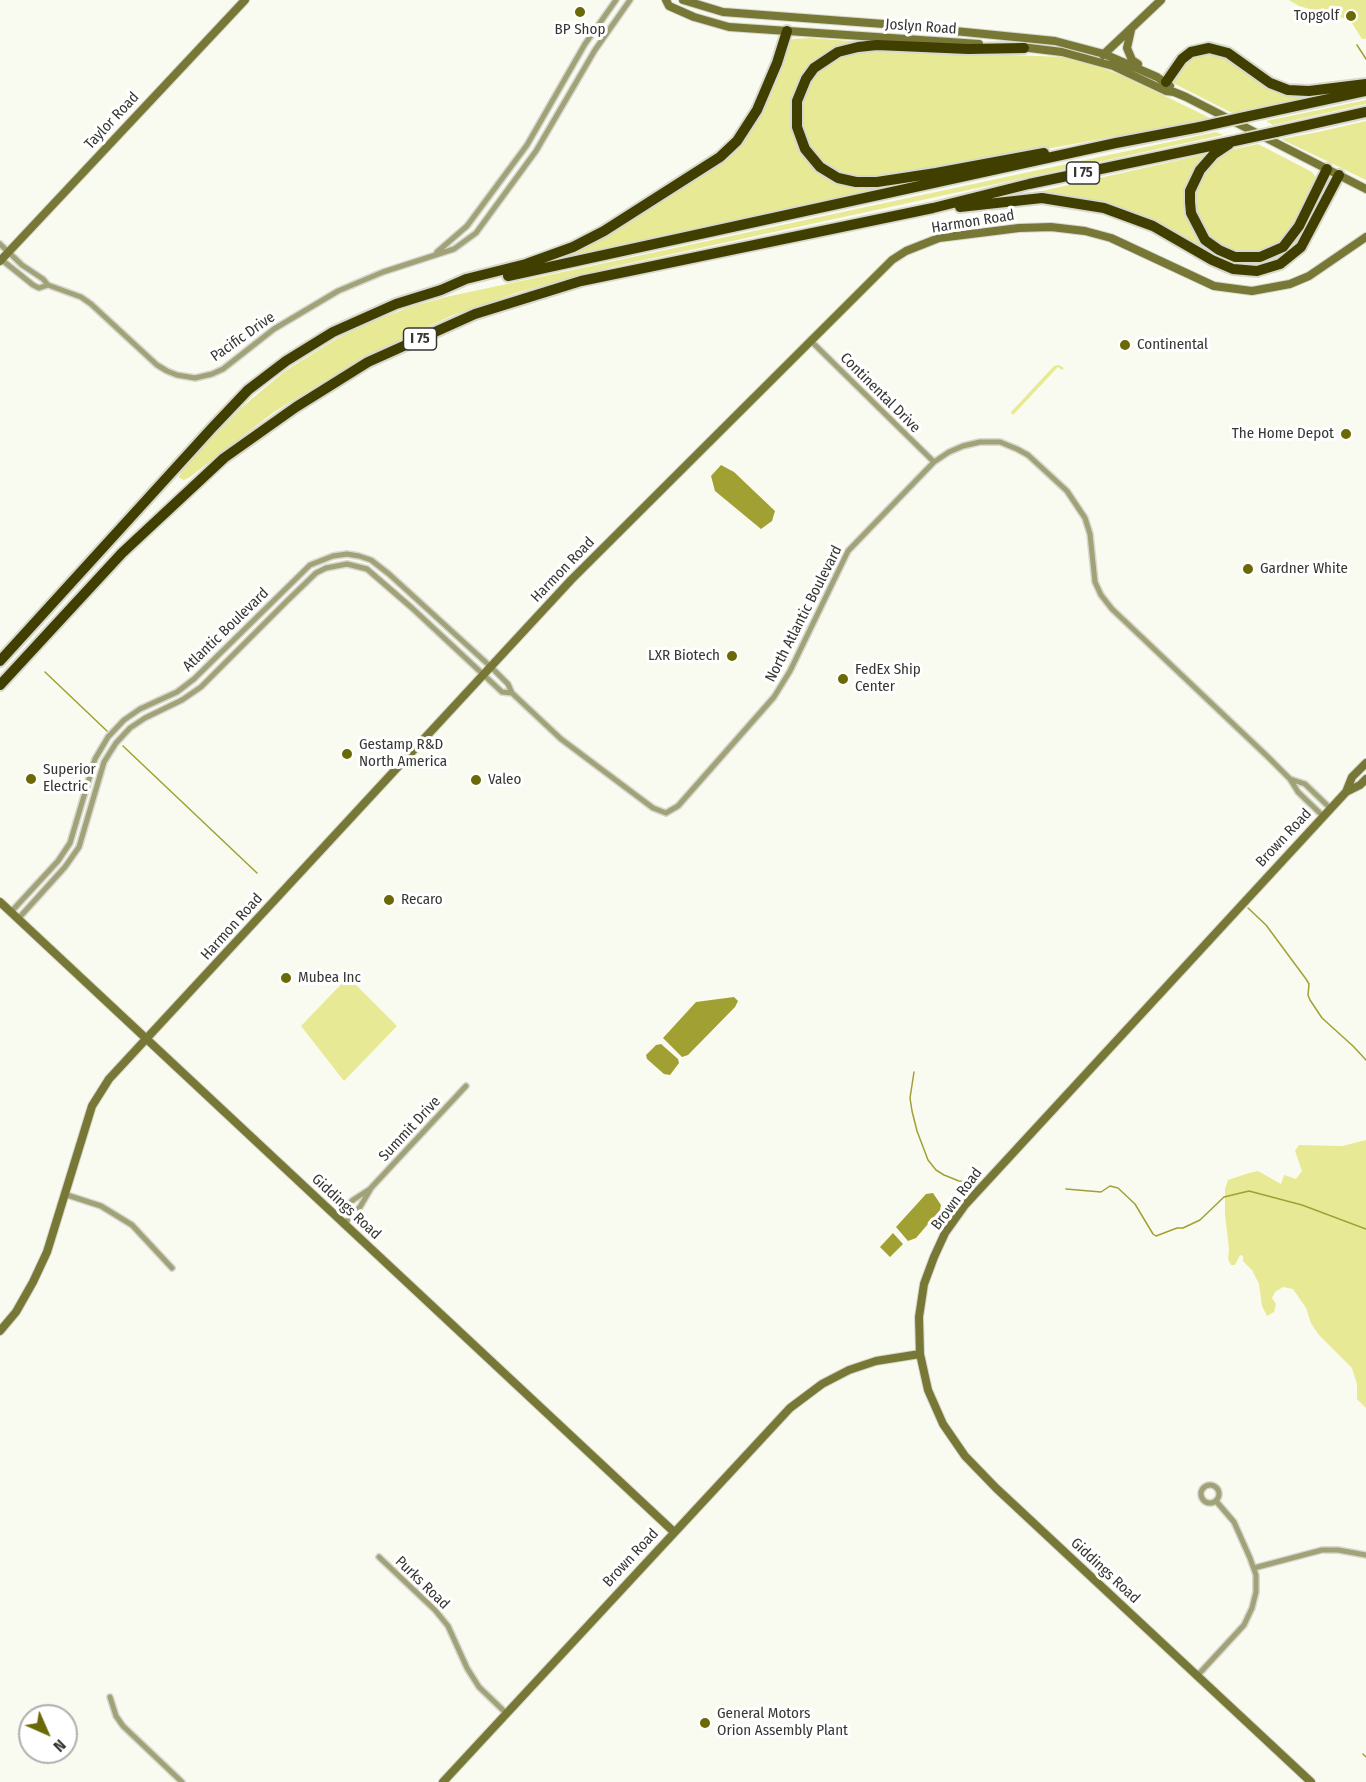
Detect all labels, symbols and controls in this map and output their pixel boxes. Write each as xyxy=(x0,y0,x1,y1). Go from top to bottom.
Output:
marker: BP Shop xyxy=(573,5,587,19)
place label: Topgolf xyxy=(1294,7,1339,25)
marker: Topgolf xyxy=(1344,9,1358,23)
street label: Joslyn Road xyxy=(885,16,957,38)
place label: BP Shop xyxy=(555,21,605,39)
street label: Taylor Road xyxy=(81,89,143,153)
road number: I 75 xyxy=(1066,162,1100,184)
street label: Harmon Road xyxy=(930,207,1016,237)
street label: Pacific Drive xyxy=(207,308,279,366)
road number: I 75 xyxy=(404,328,436,350)
place label: Continental xyxy=(1137,336,1208,354)
marker: Continental xyxy=(1118,338,1132,352)
street label: Continental Drive xyxy=(836,349,924,437)
place label: The Home Depot xyxy=(1232,425,1334,443)
marker: The Home Depot xyxy=(1339,427,1353,441)
street label: Harmon Road xyxy=(527,534,599,606)
street label: North Atlantic Boulevard xyxy=(762,543,846,685)
place label: Gardner White xyxy=(1260,560,1348,578)
marker: Gardner White xyxy=(1241,562,1255,576)
street label: Atlantic Boulevard xyxy=(179,585,273,675)
place label: LXR Biotech xyxy=(648,647,720,665)
marker: LXR Biotech xyxy=(725,649,739,663)
place label: FedEx Ship Center xyxy=(855,661,921,696)
marker: FedEx Ship Center xyxy=(836,672,850,686)
place label: Gestamp R&D North America xyxy=(359,736,447,771)
marker: Gestamp R&D North America xyxy=(340,747,354,761)
place label: Superior Electric xyxy=(43,761,96,796)
place label: Valeo xyxy=(488,771,521,789)
marker: Superior Electric xyxy=(24,772,38,786)
marker: Valeo xyxy=(469,773,483,787)
street label: Brown Road xyxy=(1252,805,1316,871)
street label: Harmon Road xyxy=(197,890,267,964)
place label: Recaro xyxy=(401,891,443,909)
marker: Recaro xyxy=(382,893,396,907)
place label: Mubea Inc xyxy=(298,969,361,987)
marker: Mubea Inc xyxy=(279,971,293,985)
street label: Summit Drive xyxy=(375,1093,445,1165)
street label: Brown Road xyxy=(928,1164,986,1234)
street label: Giddings Road xyxy=(308,1170,384,1244)
street label: Brown Road xyxy=(599,1525,663,1591)
street label: Giddings Road xyxy=(1067,1534,1143,1608)
street label: Purks Road xyxy=(391,1553,453,1613)
north arrow xyxy=(18,1704,78,1764)
place label: General Motors Orion Assembly Plant xyxy=(717,1705,848,1740)
marker: General Motors Orion Assembly Plant xyxy=(698,1716,712,1730)
text: N xyxy=(50,1736,70,1756)

